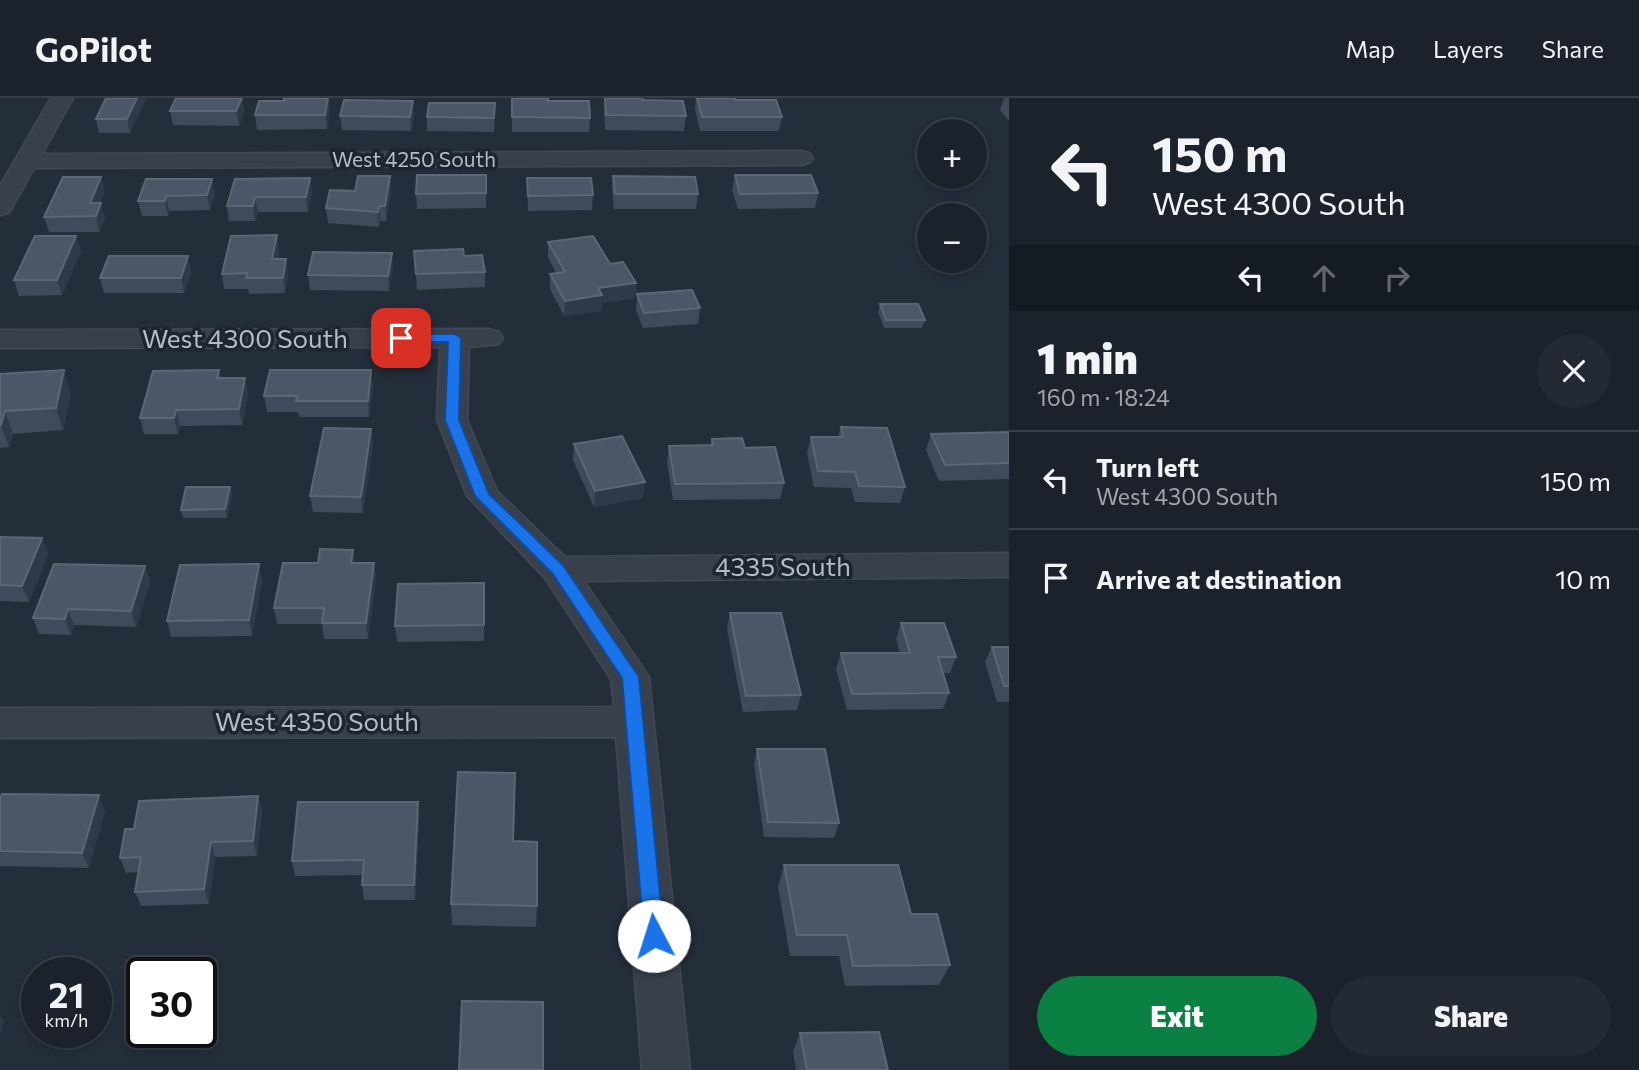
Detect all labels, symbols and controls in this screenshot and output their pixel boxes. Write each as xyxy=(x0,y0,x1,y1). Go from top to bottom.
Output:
text: GoPilot xyxy=(35,28,152,69)
text: Map xyxy=(1346,34,1395,63)
text: Layers xyxy=(1433,34,1504,63)
text: Share xyxy=(1542,34,1604,63)
map controls xyxy=(917,119,987,273)
button: + xyxy=(917,119,987,189)
text: 150 m xyxy=(1152,122,1287,182)
icon: left xyxy=(1037,126,1128,217)
street label: West 4250 South xyxy=(332,146,496,171)
text: West 4300 South xyxy=(1152,182,1406,222)
button: − xyxy=(917,203,987,273)
icon: left xyxy=(1232,259,1270,297)
icon: ahead xyxy=(1305,259,1343,297)
icon: right xyxy=(1378,259,1416,297)
pin xyxy=(371,308,431,368)
icon: arrive xyxy=(382,319,420,357)
street label: West 4300 South xyxy=(142,322,348,353)
text: 1 min xyxy=(1037,331,1138,383)
button: close xyxy=(1537,334,1611,408)
text: 160 m · 18:24 xyxy=(1037,383,1170,411)
text: Turn left xyxy=(1096,451,1199,482)
icon: left xyxy=(1037,461,1075,499)
text: 150 m xyxy=(1540,465,1611,496)
text: West 4300 South xyxy=(1096,482,1278,510)
street label: 4335 South xyxy=(715,550,851,581)
icon: arrive xyxy=(1037,559,1075,597)
text: Arrive at destination xyxy=(1096,563,1342,594)
text: 10 m xyxy=(1555,563,1611,594)
street label: West 4350 South xyxy=(215,705,419,736)
position arrow xyxy=(617,899,691,973)
speed limit sign: 30 xyxy=(126,957,217,1048)
text: 21 xyxy=(49,972,84,1015)
button: Exit xyxy=(1037,976,1317,1056)
button: Share xyxy=(1331,976,1611,1056)
text: km/h xyxy=(45,1009,88,1031)

